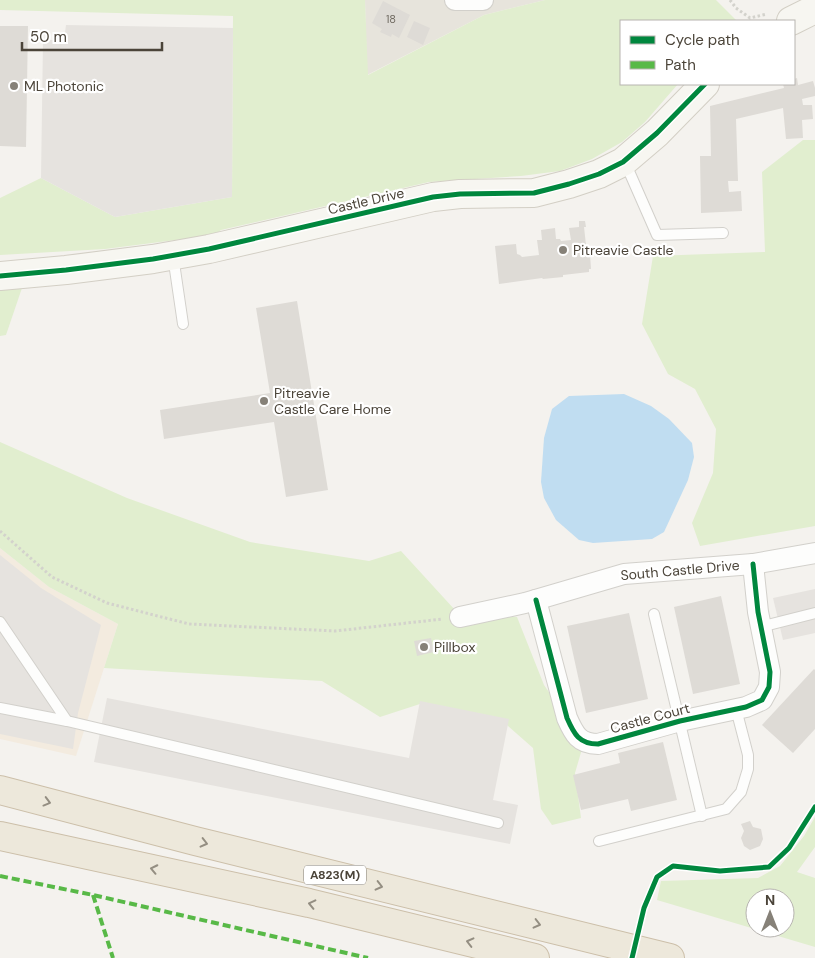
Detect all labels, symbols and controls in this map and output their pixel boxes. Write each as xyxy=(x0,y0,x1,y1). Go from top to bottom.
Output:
house number: 18 xyxy=(386,12,396,26)
scale bar xyxy=(22,20,162,52)
legend xyxy=(620,20,795,85)
text: 50 m xyxy=(30,27,67,47)
text: Cycle path xyxy=(665,30,740,50)
text: Path xyxy=(665,55,696,75)
place label: ML Photonic xyxy=(24,77,104,95)
marker: ML Photonic xyxy=(8,80,20,92)
street label: Castle Drive xyxy=(326,183,406,219)
place label: Pitreavie Castle xyxy=(573,241,674,259)
marker: Pitreavie Castle xyxy=(557,244,569,256)
place label: Pitreavie Castle Care Home xyxy=(274,384,391,418)
marker: Pitreavie Castle Care Home xyxy=(258,395,270,407)
street label: South Castle Drive xyxy=(620,556,740,584)
place label: Pillbox xyxy=(434,638,475,656)
marker: Pillbox xyxy=(418,641,430,653)
street label: Castle Court xyxy=(608,699,692,737)
one-way arrow xyxy=(43,796,52,807)
one-way arrow xyxy=(200,837,209,848)
one-way arrow xyxy=(149,864,158,875)
road number: A823(M) xyxy=(304,866,366,884)
one-way arrow xyxy=(375,880,384,891)
north arrow xyxy=(745,888,795,938)
text: N xyxy=(765,891,775,909)
one-way arrow xyxy=(308,899,317,910)
one-way arrow xyxy=(533,918,542,929)
one-way arrow xyxy=(466,937,475,948)

